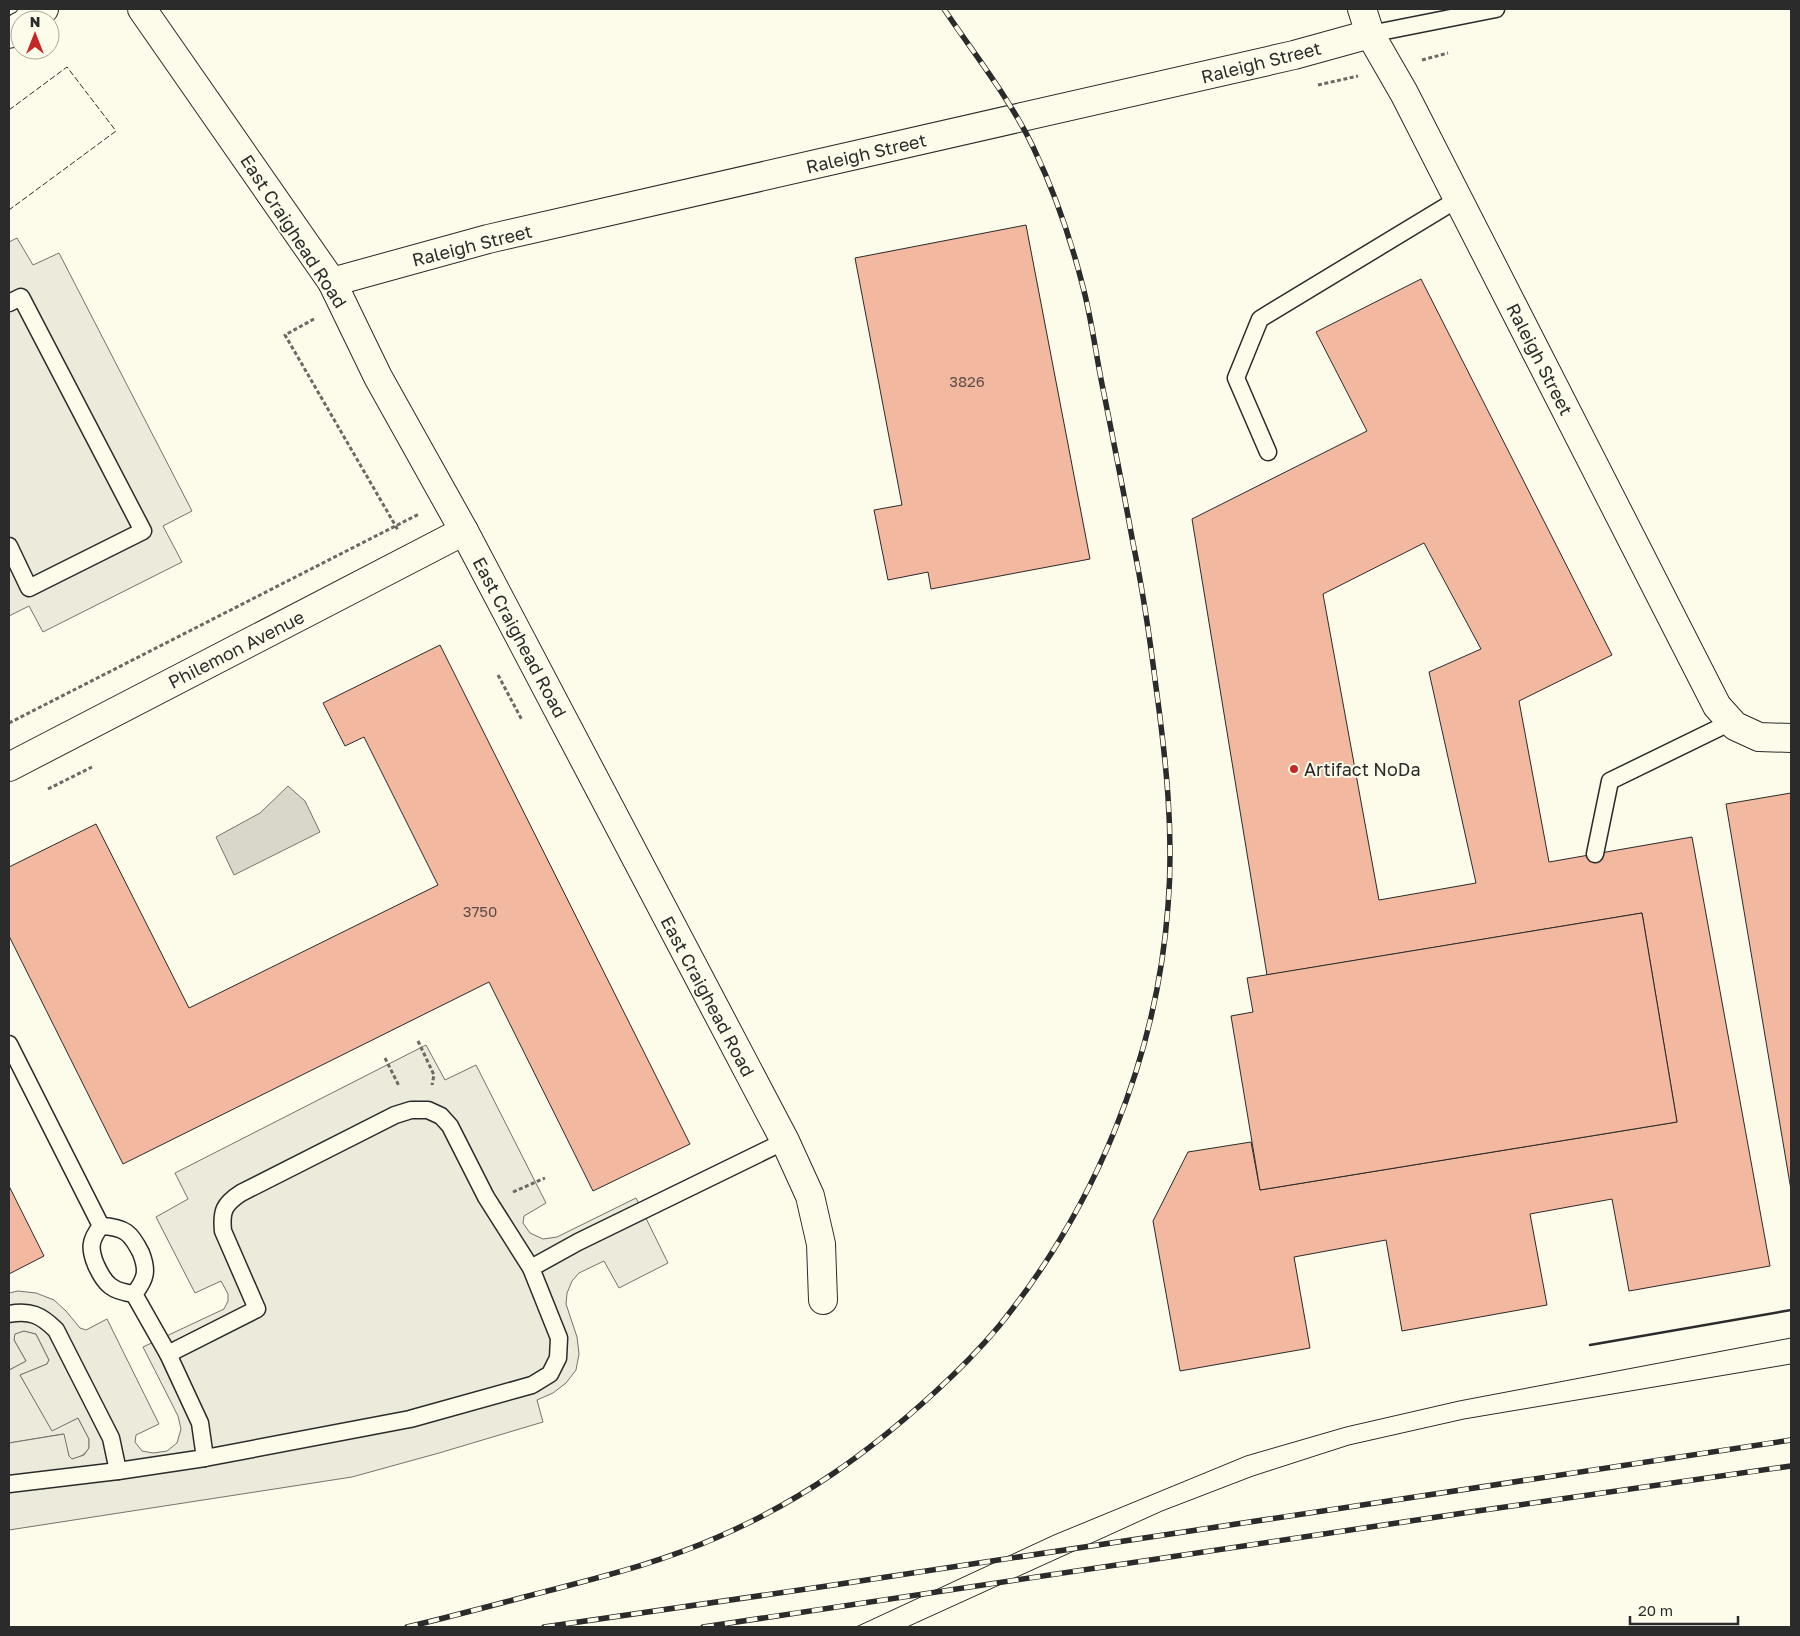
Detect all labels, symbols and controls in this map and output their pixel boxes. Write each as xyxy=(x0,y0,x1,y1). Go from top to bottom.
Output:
north arrow xyxy=(10,10,60,60)
text: N xyxy=(30,13,40,30)
street label: Raleigh Street xyxy=(1199,36,1323,88)
street label: Raleigh Street xyxy=(804,128,928,178)
street label: East Craighead Road xyxy=(236,150,352,312)
street label: Raleigh Street xyxy=(410,219,534,271)
street label: Raleigh Street xyxy=(1502,299,1578,419)
house number: 3826 xyxy=(949,372,985,390)
street label: East Craighead Road xyxy=(468,553,572,721)
street label: Philemon Avenue xyxy=(164,605,308,693)
place label: Artifact NoDa xyxy=(1304,758,1421,780)
marker: Artifact NoDa xyxy=(1288,763,1300,775)
house number: 3750 xyxy=(463,902,497,920)
street label: East Craighead Road xyxy=(656,912,760,1080)
scale bar xyxy=(1630,1594,1738,1626)
text: 20 m xyxy=(1638,1601,1673,1619)

